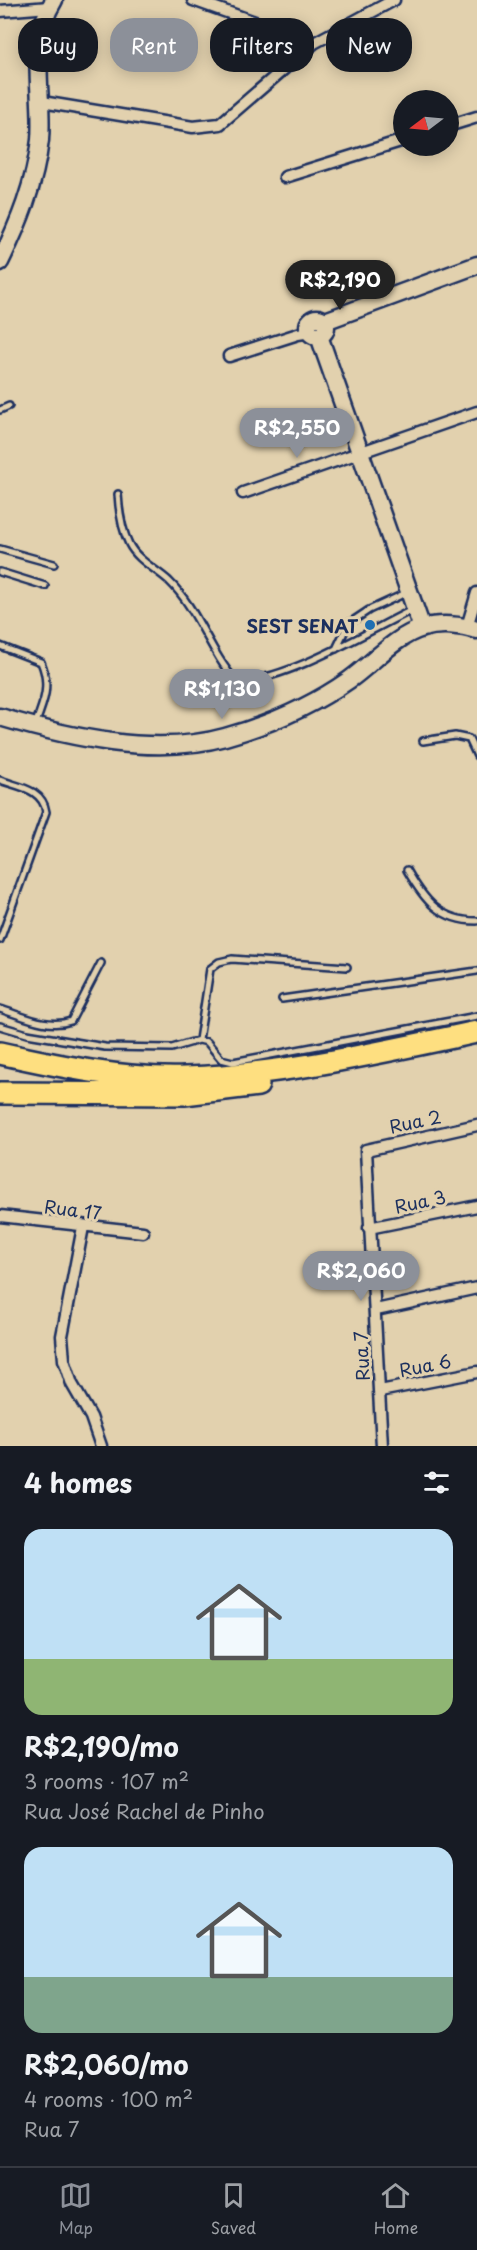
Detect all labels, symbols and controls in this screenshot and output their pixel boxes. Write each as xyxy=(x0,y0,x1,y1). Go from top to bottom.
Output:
chip: Buy xyxy=(18,18,98,72)
chip: Rent xyxy=(110,18,198,72)
chip: Filters xyxy=(210,18,314,72)
chip: New xyxy=(326,18,412,72)
north arrow xyxy=(393,90,459,156)
map controls xyxy=(393,90,459,156)
pin: R$2,190 xyxy=(285,260,395,311)
text: R$2,190 xyxy=(299,264,381,294)
pin: R$2,550 xyxy=(242,408,352,459)
text: R$2,550 xyxy=(254,412,340,442)
place label: SEST SENAT xyxy=(246,612,358,639)
marker: SEST SENAT xyxy=(363,618,377,632)
pin: R$1,130 xyxy=(167,669,277,720)
text: R$1,130 xyxy=(183,673,261,703)
street label: Rua 2 xyxy=(387,1102,443,1140)
street label: Rua 3 xyxy=(392,1182,448,1220)
street label: Rua 17 xyxy=(43,1192,104,1226)
pin: R$2,060 xyxy=(306,1251,416,1302)
text: R$2,060 xyxy=(317,1255,405,1285)
street label: Rua 7 xyxy=(346,1330,376,1382)
street label: Rua 6 xyxy=(397,1347,453,1383)
text: 4 homes xyxy=(24,1463,132,1502)
icon: filters xyxy=(420,1466,453,1499)
icon: home xyxy=(185,1568,293,1676)
text: R$2,190/mo xyxy=(24,1727,179,1766)
text: 3 rooms · 107 m² xyxy=(24,1766,189,1796)
text: Rua José Rachel de Pinho xyxy=(24,1796,264,1826)
icon: home xyxy=(185,1886,293,1994)
text: R$2,060/mo xyxy=(24,2045,188,2084)
text: 4 rooms · 100 m² xyxy=(24,2084,193,2114)
text: Rua 7 xyxy=(24,2114,79,2144)
tab: Map xyxy=(59,2179,93,2239)
tab: Saved xyxy=(211,2179,256,2239)
tab: Home xyxy=(374,2179,418,2239)

